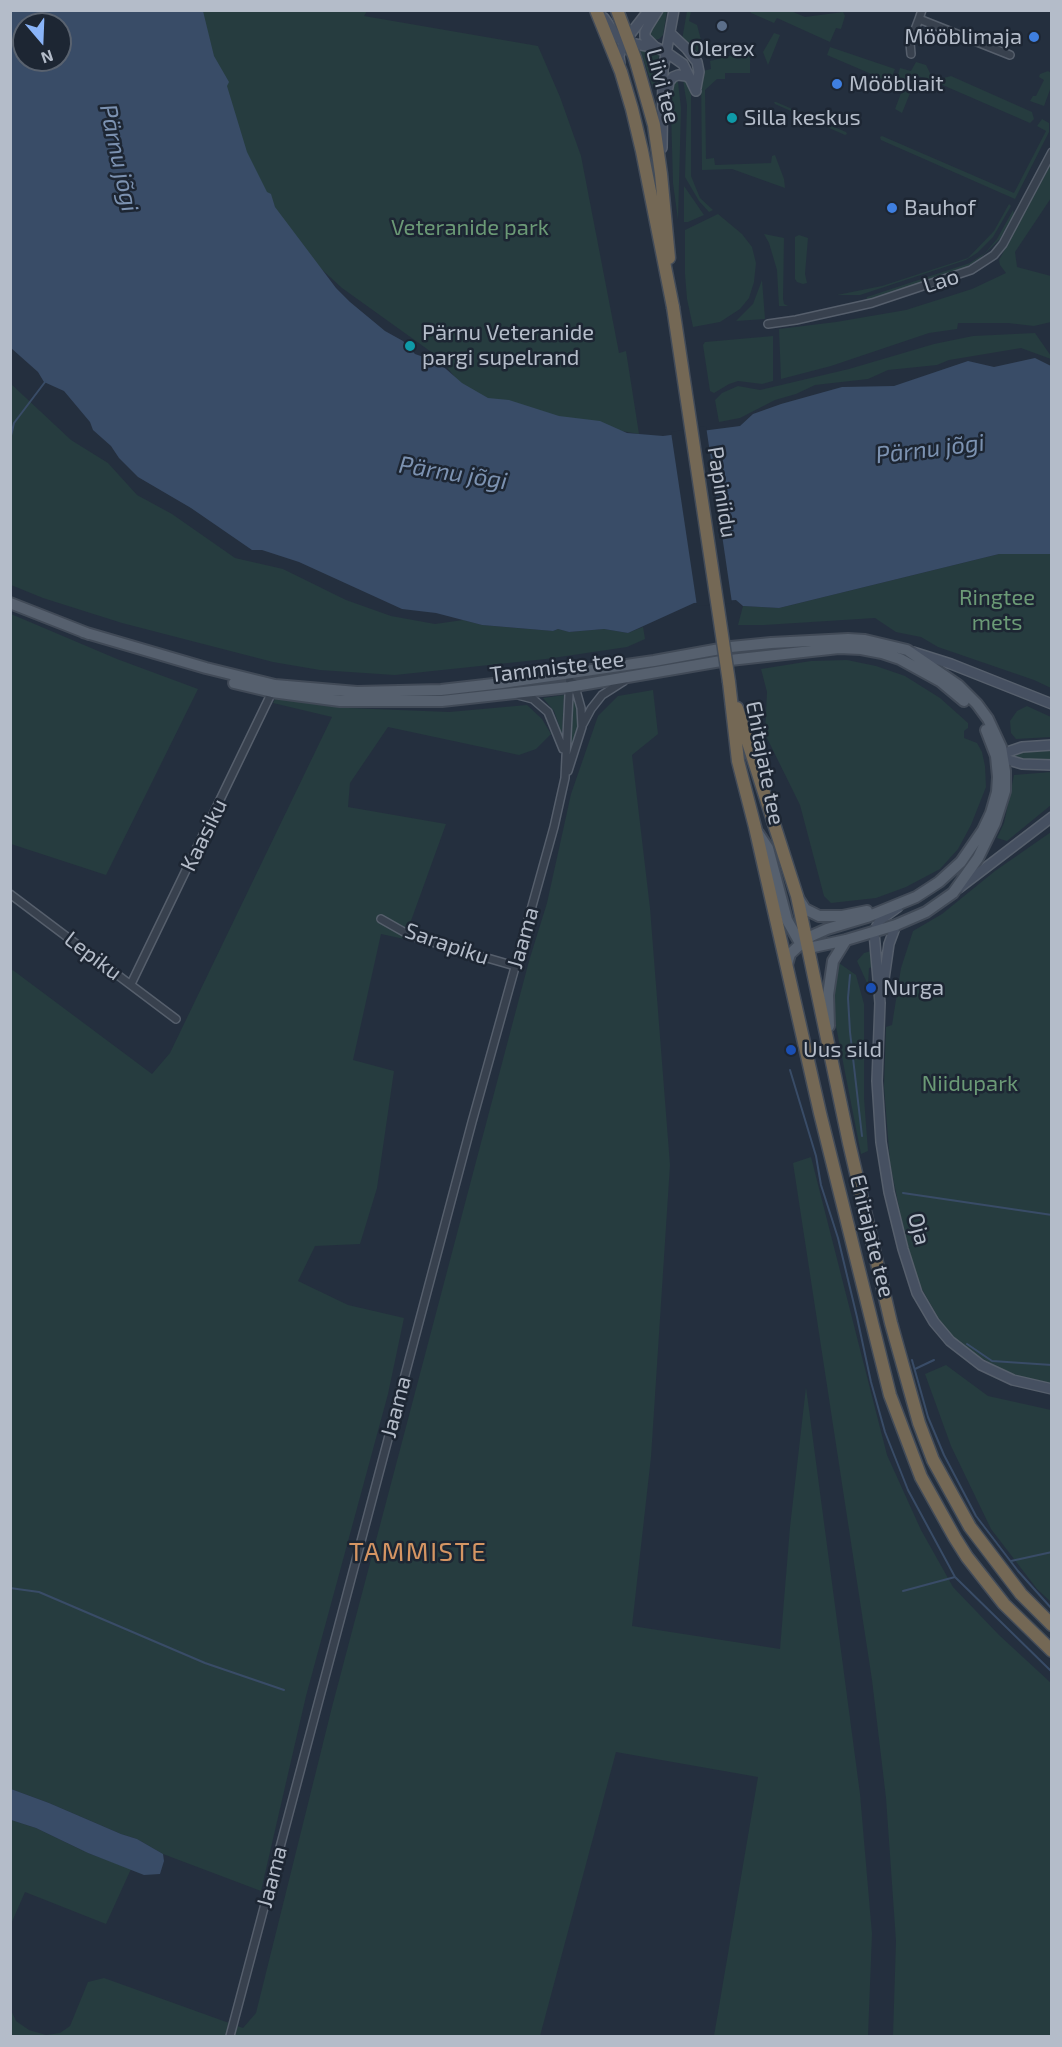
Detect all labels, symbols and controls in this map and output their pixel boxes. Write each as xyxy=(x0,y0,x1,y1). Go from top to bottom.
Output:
north arrow xyxy=(12,12,72,72)
marker: Olerex xyxy=(715,19,729,33)
place label: Mööblimaja xyxy=(904,24,1022,50)
marker: Mööblimaja xyxy=(1027,30,1041,44)
place label: Olerex xyxy=(689,36,755,62)
street label: Liivi tee xyxy=(640,46,686,126)
text: N xyxy=(39,47,56,68)
place label: Mööbliait xyxy=(849,71,944,97)
marker: Mööbliait xyxy=(830,77,844,91)
water label: Pärnu jõgi xyxy=(94,102,144,214)
place label: Silla keskus xyxy=(744,105,861,131)
marker: Silla keskus xyxy=(725,111,739,125)
place label: Bauhof xyxy=(904,195,976,221)
marker: Bauhof xyxy=(885,201,899,215)
park label: Veteranide park xyxy=(391,215,549,241)
street label: Lao xyxy=(920,263,962,299)
place label: Pärnu Veteranide pargi supelrand xyxy=(422,320,594,372)
marker: Pärnu Veteranide pargi supelrand xyxy=(403,339,417,353)
water label: Pärnu jõgi xyxy=(874,428,986,470)
street label: Papiniidu xyxy=(702,444,742,540)
water label: Pärnu jõgi xyxy=(397,450,509,496)
park label: Ringtee mets xyxy=(959,585,1035,636)
street label: Tammiste tee xyxy=(488,646,626,688)
street label: Ehitajate tee xyxy=(740,699,790,827)
street label: Kaasiku xyxy=(175,794,233,876)
street label: Jaama xyxy=(502,904,544,972)
street label: Sarapiku xyxy=(401,917,493,971)
street label: Lepiku xyxy=(59,926,127,986)
place label: Nurga xyxy=(883,975,944,1001)
marker: Nurga xyxy=(864,981,878,995)
place label: Uus sild xyxy=(803,1037,882,1063)
marker: Uus sild xyxy=(784,1043,798,1057)
park label: Niidupark xyxy=(922,1071,1018,1097)
street label: Ehitajate tee xyxy=(844,1172,900,1300)
street label: Oja xyxy=(902,1210,936,1248)
street label: Jaama xyxy=(375,1373,417,1441)
district label: TAMMISTE xyxy=(349,1536,487,1568)
street label: Jaama xyxy=(251,1843,293,1911)

